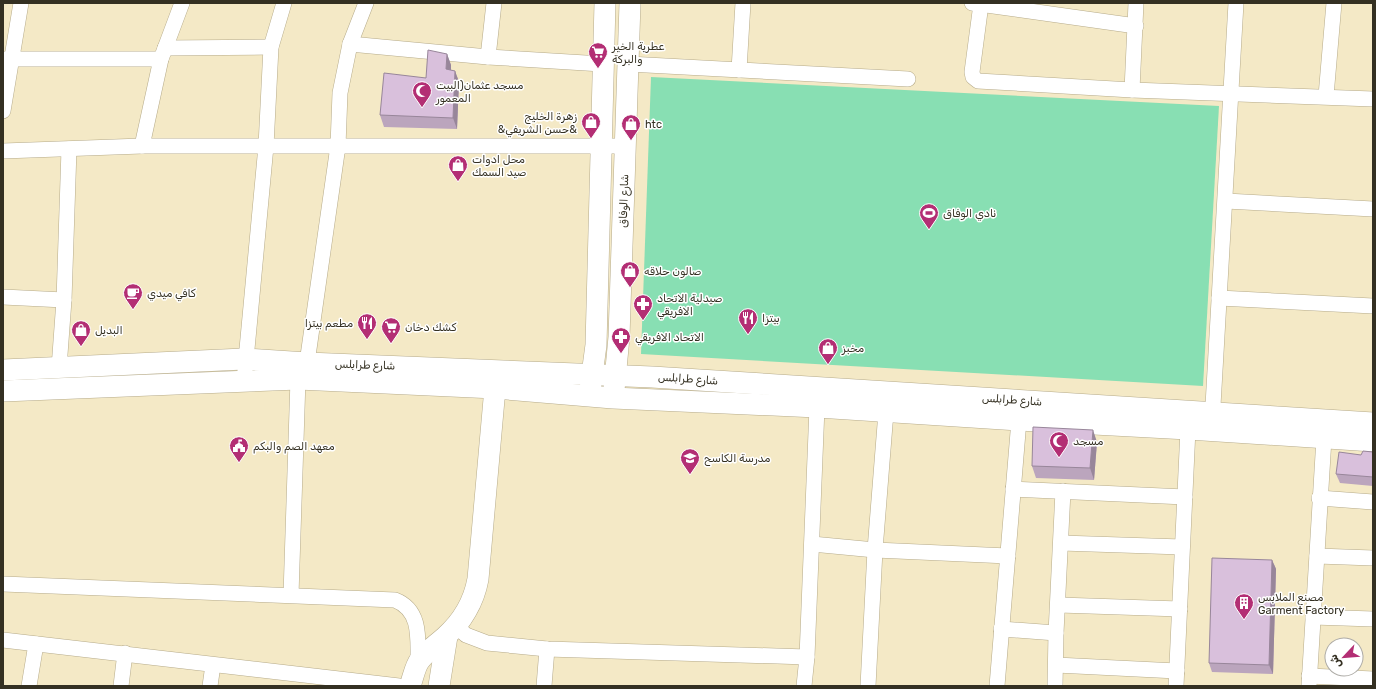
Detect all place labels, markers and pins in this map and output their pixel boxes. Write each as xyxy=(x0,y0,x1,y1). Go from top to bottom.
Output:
place label: عطرية الخير والبركة xyxy=(611,40,665,67)
supermarket icon: عطرية الخير والبركة xyxy=(587,41,609,69)
place label: مسجد عثمان(البيت المعمور xyxy=(435,79,523,106)
mosque icon: مسجد عثمان(البيت المعمور xyxy=(411,80,433,108)
place label: زهرة الخليج &حسن الشريفي& xyxy=(498,110,577,138)
shop icon: زهرة الخليج &حسن الشريفي& xyxy=(580,111,602,139)
shop icon: htc xyxy=(620,113,642,141)
place label: htc xyxy=(645,118,662,131)
place label: محل ادوات صيد السمك xyxy=(472,153,526,179)
shop icon: محل ادوات صيد السمك xyxy=(447,154,469,182)
sports icon: نادي الوفاق xyxy=(918,202,940,230)
place label: نادي الوفاق xyxy=(943,207,996,221)
shop icon: صالون حلاقه xyxy=(619,260,641,288)
place label: صالون حلاقه xyxy=(644,265,701,279)
cafe icon: كافي ميدي xyxy=(122,282,144,310)
place label: كافي ميدي xyxy=(147,287,196,302)
place label: صيدلية الاتحاد الافريقي xyxy=(657,292,722,320)
pharmacy icon: صيدلية الاتحاد الافريقي xyxy=(632,293,654,321)
restaurant icon: بيتزا xyxy=(737,307,759,335)
restaurant icon: مطعم بيتزا xyxy=(356,312,378,340)
place label: بيتزا xyxy=(762,312,780,325)
supermarket icon: كشك دخان xyxy=(380,316,402,344)
place label: مطعم بيتزا xyxy=(305,317,353,331)
shop icon: البديل xyxy=(70,319,92,347)
place label: كشك دخان xyxy=(405,321,456,334)
place label: البديل xyxy=(95,324,123,337)
pharmacy icon: الاتحاد الافريقي xyxy=(610,326,632,354)
place label: الاتحاد الافريقي xyxy=(635,331,704,346)
shop icon: مخبز xyxy=(817,337,839,365)
place label: مخبز xyxy=(841,342,864,355)
mosque icon: مسجد xyxy=(1048,430,1070,458)
public building icon: معهد الصم والبكم xyxy=(228,435,250,463)
place label: مسجد xyxy=(1073,435,1103,448)
place label: معهد الصم والبكم xyxy=(253,440,335,454)
school or university icon: مدرسة الكاسح xyxy=(679,447,701,475)
place label: مدرسة الكاسح xyxy=(704,452,770,467)
place label: مصنع الملابس Garment Factory xyxy=(1258,591,1344,617)
building icon: مصنع الملابس Garment Factory xyxy=(1233,592,1255,620)

